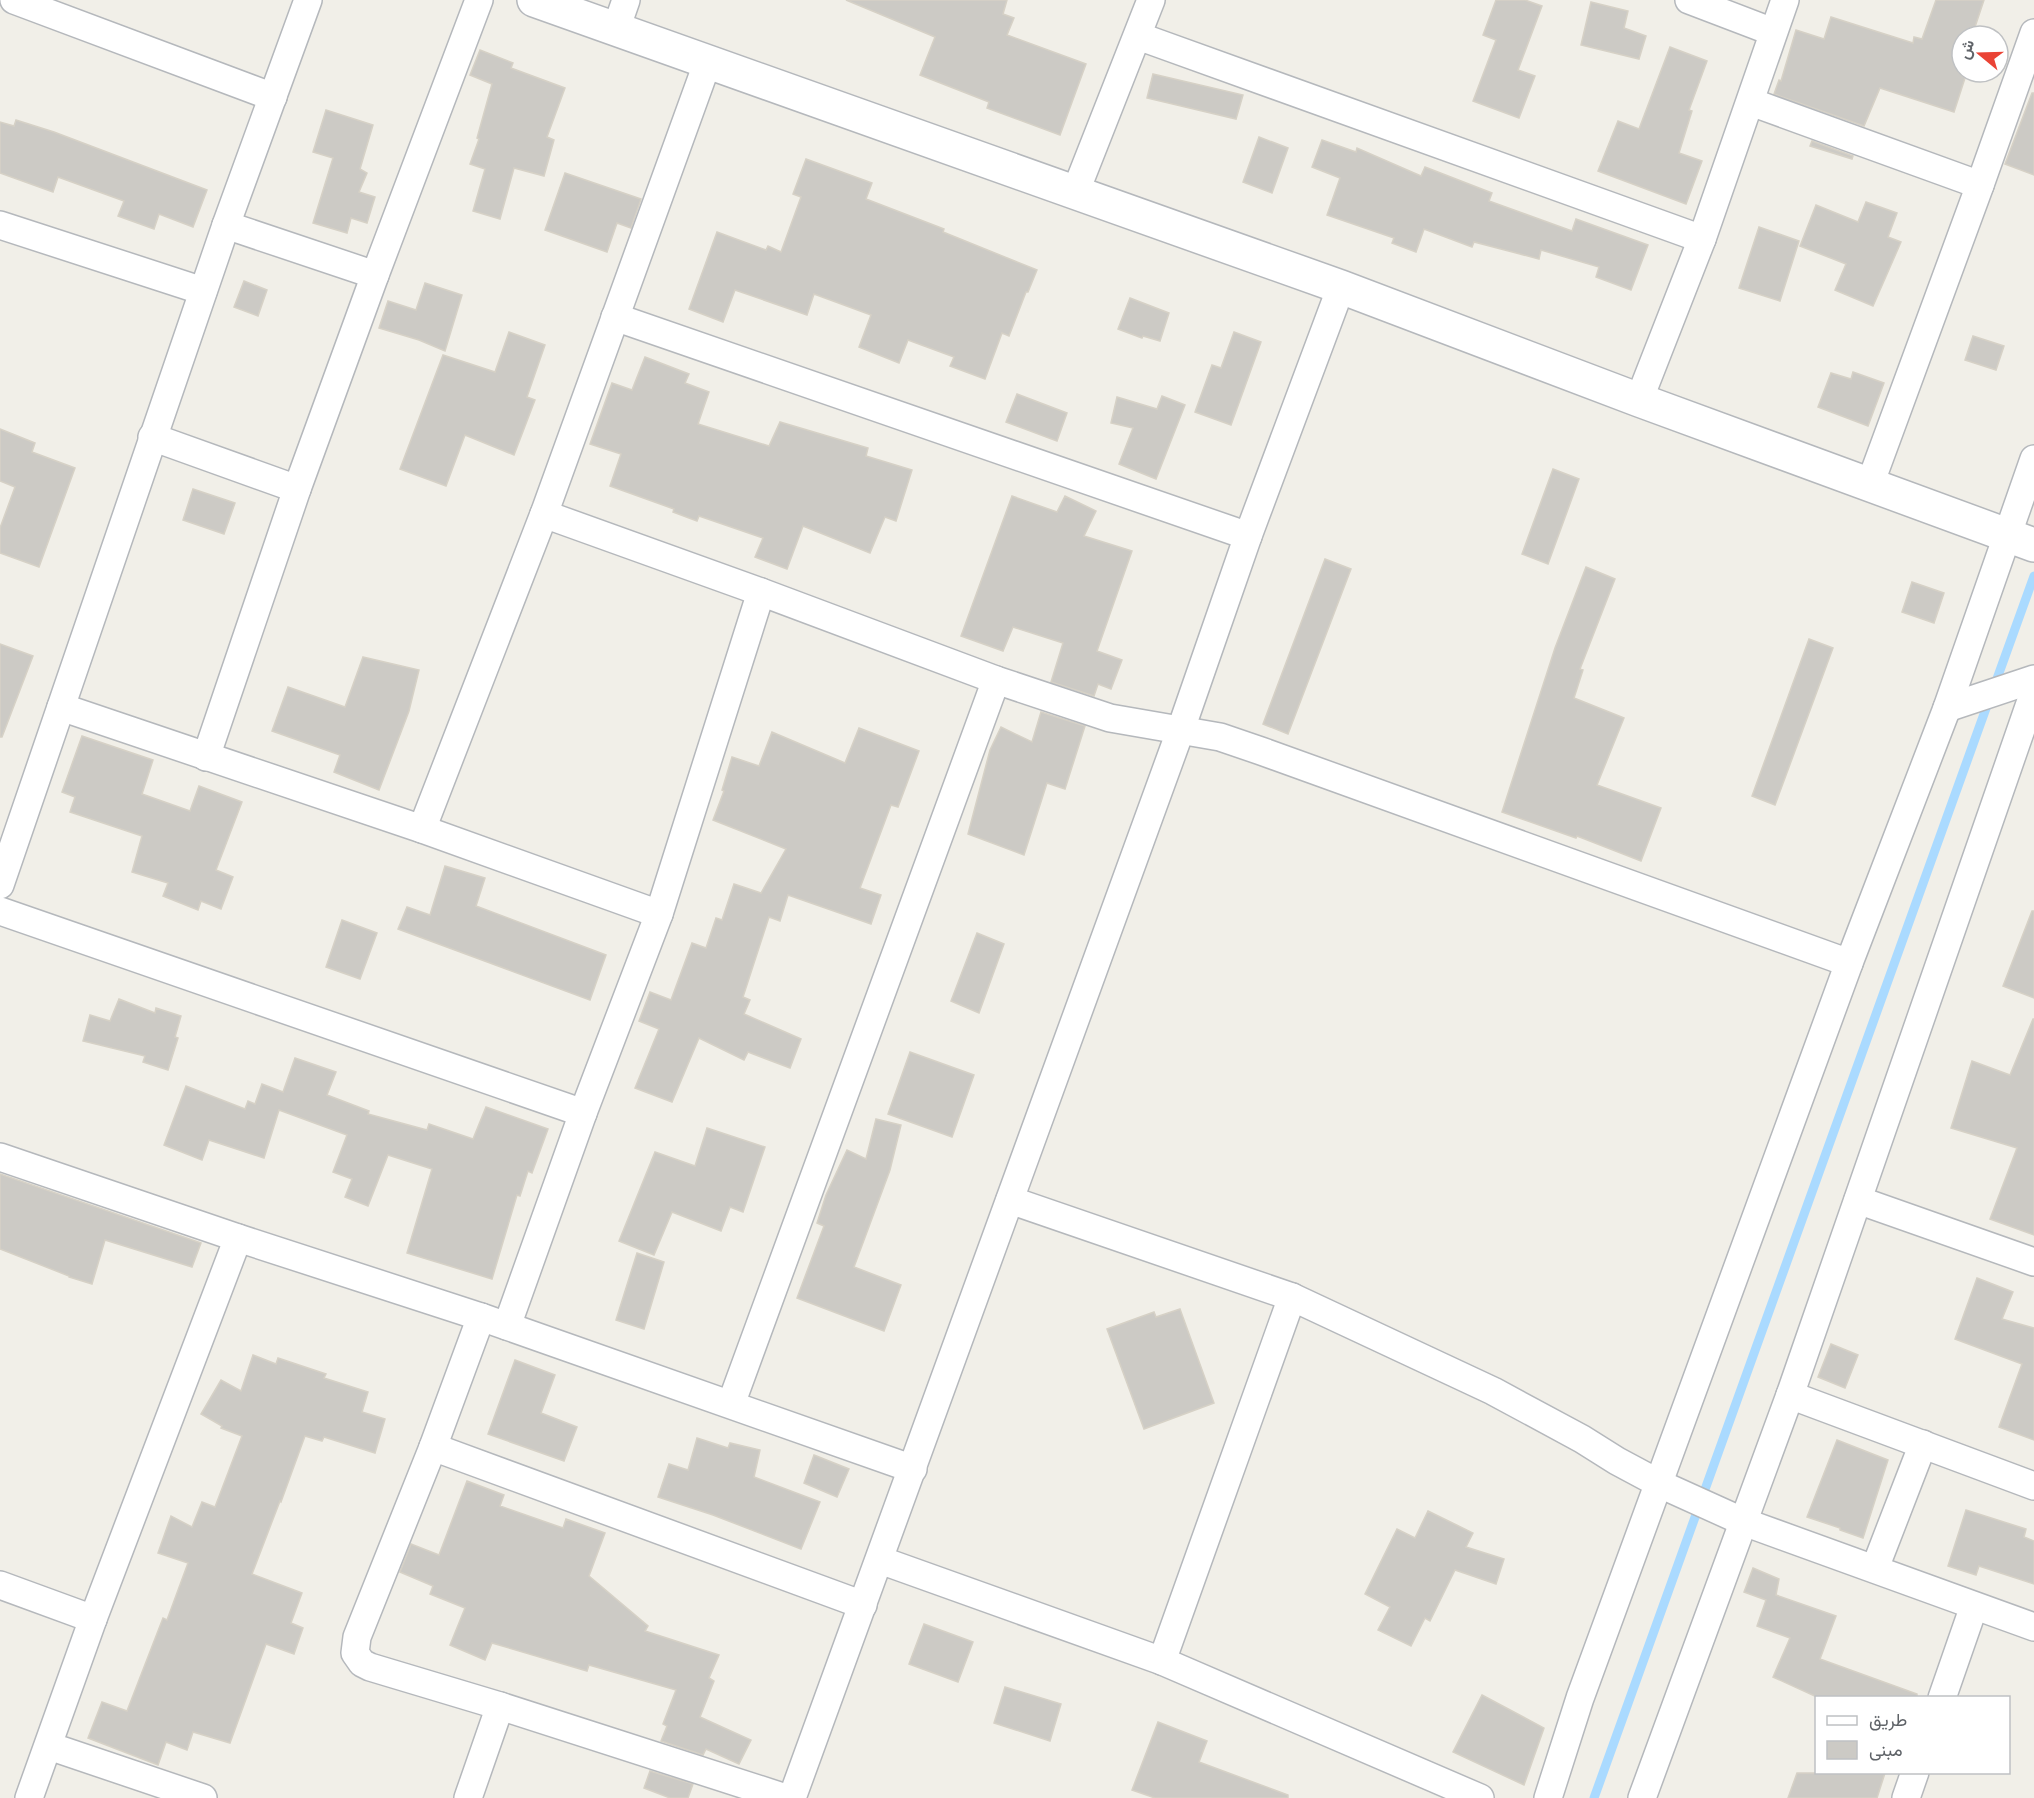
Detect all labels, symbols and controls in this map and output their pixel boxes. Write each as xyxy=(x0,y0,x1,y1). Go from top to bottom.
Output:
north arrow xyxy=(1950,24,2010,84)
text: ش xyxy=(1953,37,1978,61)
legend xyxy=(1815,1696,2010,1774)
text: طريق xyxy=(1869,1708,1907,1731)
text: مبنى xyxy=(1869,1738,1903,1761)

